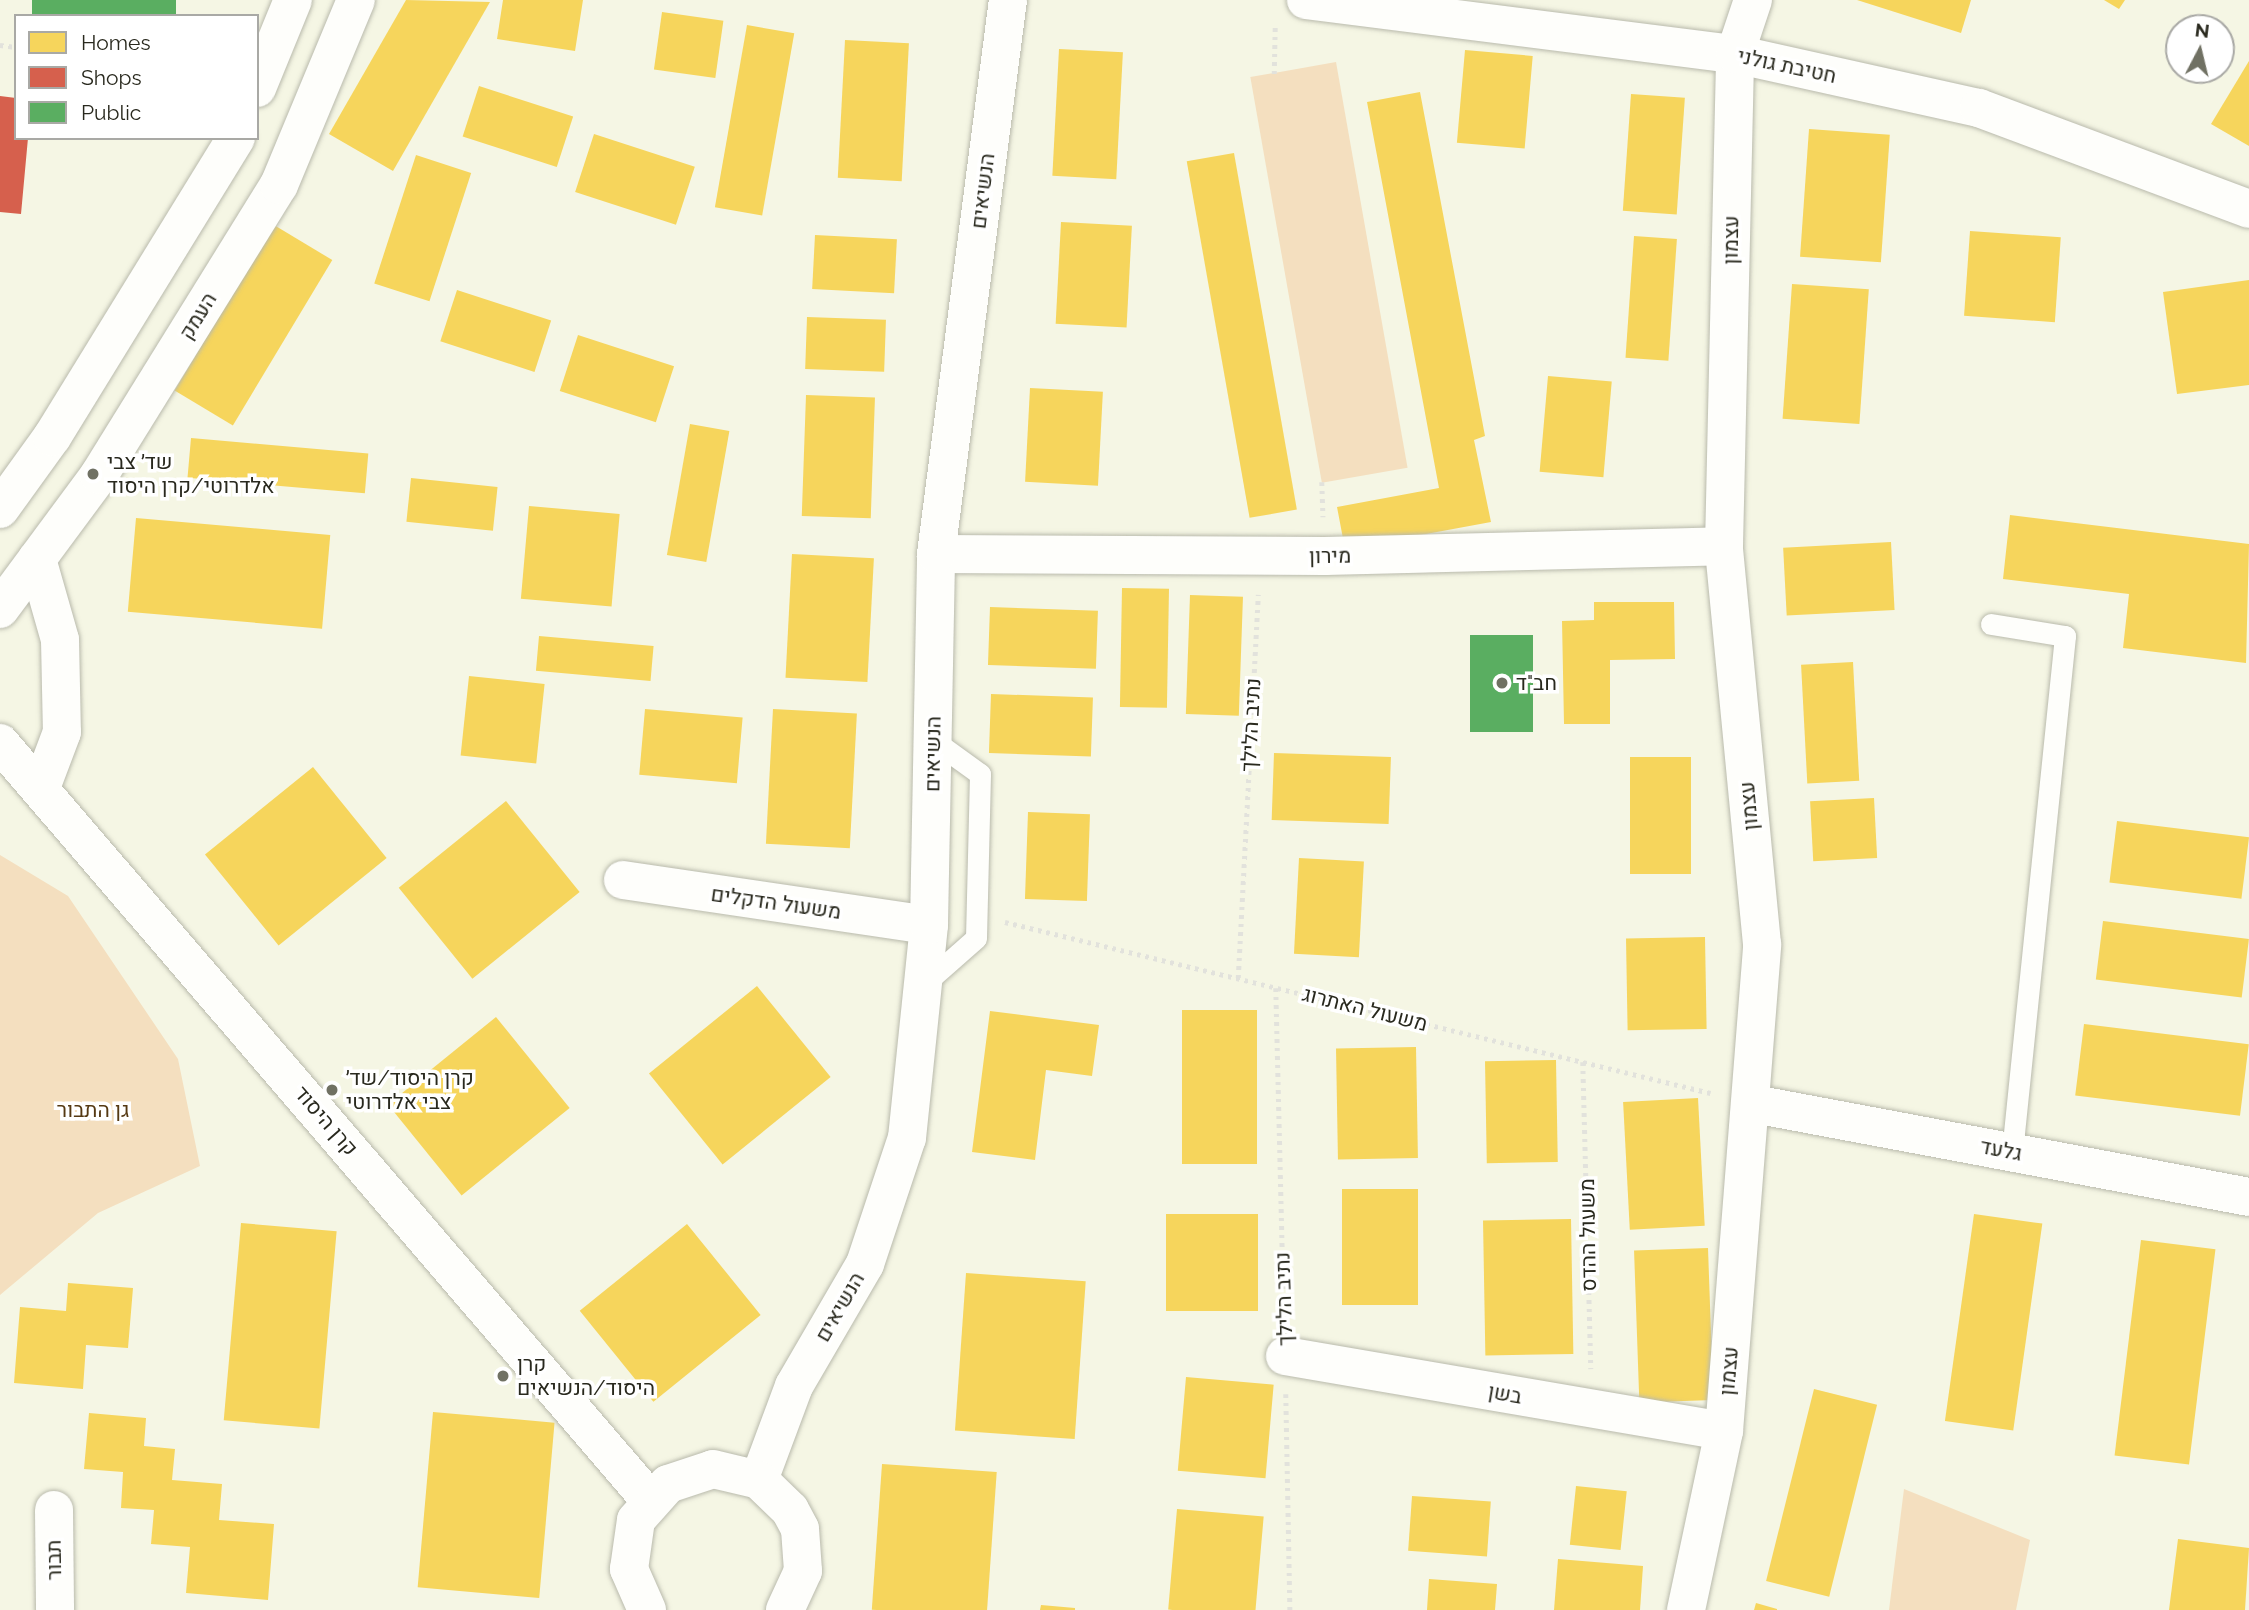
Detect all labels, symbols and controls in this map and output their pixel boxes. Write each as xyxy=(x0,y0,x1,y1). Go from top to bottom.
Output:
legend xyxy=(14,14,259,140)
north arrow xyxy=(2165,14,2235,84)
text: N xyxy=(2194,18,2211,42)
text: Homes xyxy=(81,30,151,55)
street label: חטיבת גולני xyxy=(1735,43,1839,89)
text: Shops xyxy=(81,65,142,90)
text: Public xyxy=(81,100,141,125)
street label: הנשיאים xyxy=(966,152,1000,230)
street label: עצמון xyxy=(1718,215,1744,265)
street label: העמק xyxy=(174,288,222,344)
place label: שד׳ צבי אלדרוטי/קרן היסוד xyxy=(107,449,275,499)
marker: שד׳ צבי אלדרוטי/קרן היסוד xyxy=(85,466,101,482)
street label: מירון xyxy=(1309,543,1351,569)
place label: חב"ד xyxy=(1516,670,1557,696)
marker: חב"ד xyxy=(1494,675,1510,691)
street label: נתיב הלילך xyxy=(1236,677,1266,773)
street label: הנשיאים xyxy=(920,716,946,792)
street label: עצמון xyxy=(1734,780,1764,832)
street label: משעול הדקלים xyxy=(709,881,843,925)
street label: משעול האתרוג xyxy=(1300,981,1430,1037)
place label: קרן היסוד/שד׳ צבי אלדרוטי xyxy=(346,1065,474,1115)
street label: קרן היסוד xyxy=(289,1081,363,1161)
marker: קרן היסוד/שד׳ צבי אלדרוטי xyxy=(324,1082,340,1098)
park label: גן התבור xyxy=(57,1097,129,1123)
street label: גלעד xyxy=(1978,1134,2024,1166)
street label: משעול ההדס xyxy=(1574,1178,1602,1292)
street label: נתיב הלילך xyxy=(1270,1252,1298,1346)
street label: הנשיאים xyxy=(810,1268,870,1346)
street label: עצמון xyxy=(1714,1345,1744,1397)
place label: קרן היסוד/הנשיאים xyxy=(517,1351,655,1401)
marker: קרן היסוד/הנשיאים xyxy=(495,1368,511,1384)
street label: בשן xyxy=(1486,1379,1524,1409)
street label: תבור xyxy=(41,1539,67,1581)

